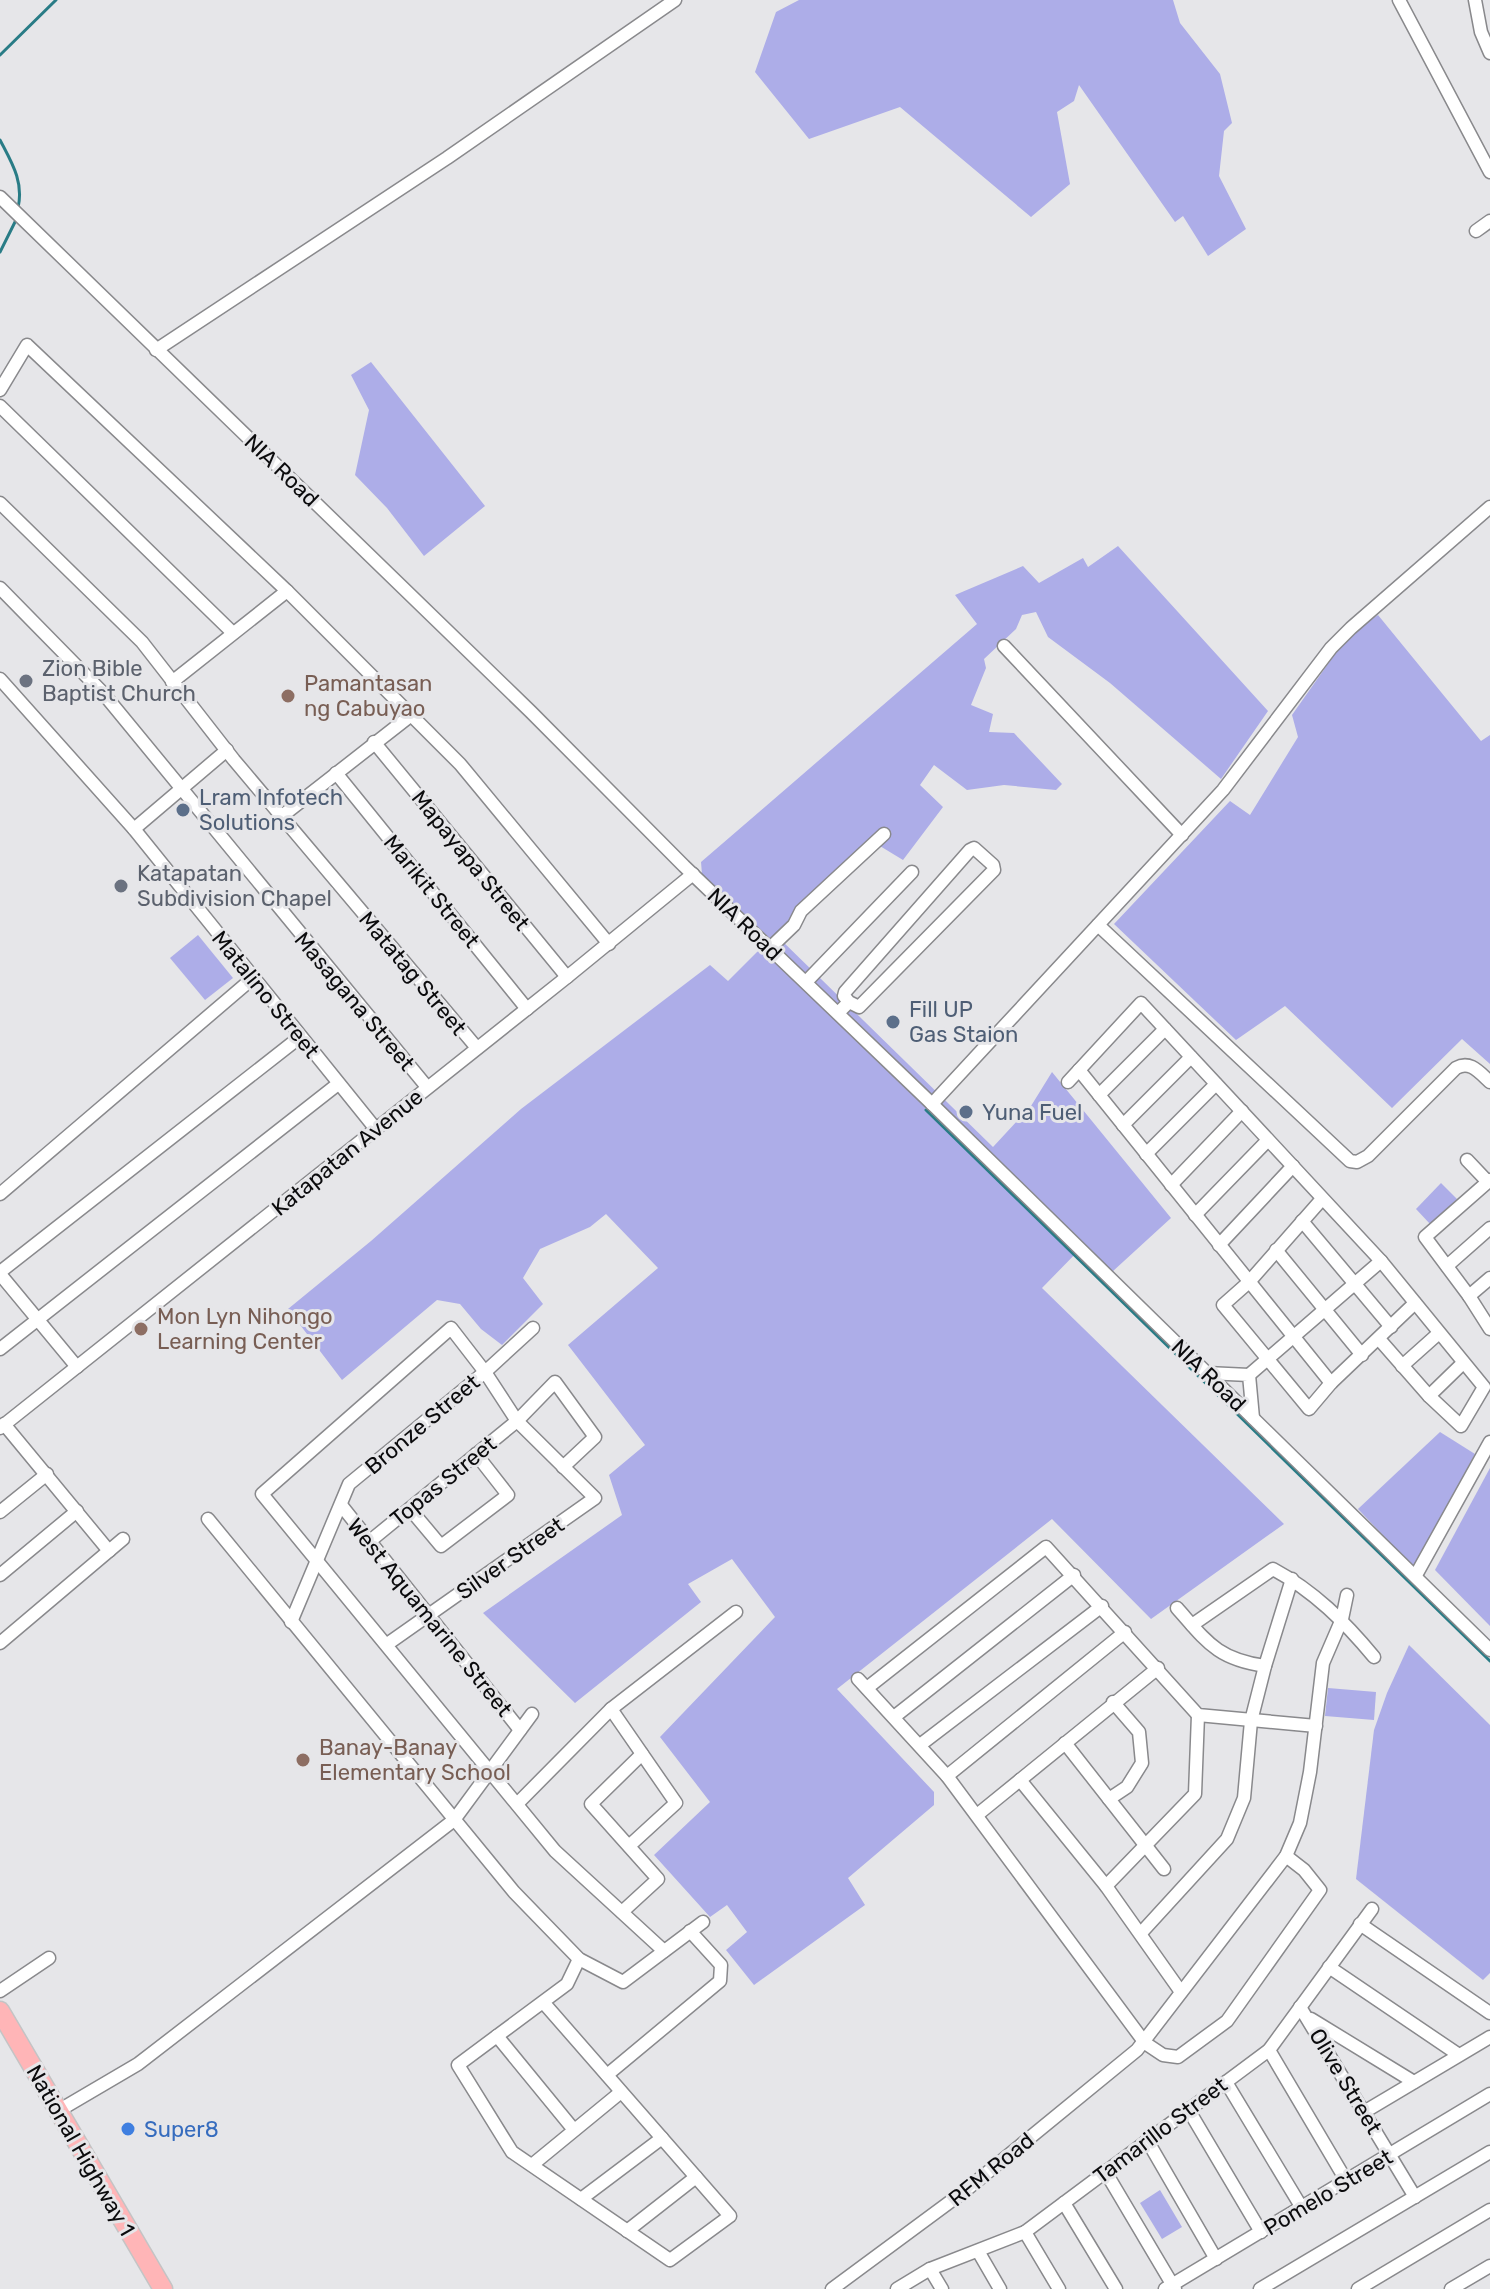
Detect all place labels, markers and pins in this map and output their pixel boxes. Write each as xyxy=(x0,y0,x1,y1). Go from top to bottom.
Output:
place label: Zion Bible Baptist Church xyxy=(42,655,196,707)
place label: Pamantasan ng Cabuyao xyxy=(304,670,432,722)
marker: Zion Bible Baptist Church xyxy=(17,672,35,690)
marker: Pamantasan ng Cabuyao xyxy=(279,687,297,705)
place label: Lram Infotech Solutions xyxy=(199,784,343,836)
marker: Lram Infotech Solutions xyxy=(174,801,192,819)
place label: Katapatan Subdivision Chapel xyxy=(137,860,332,912)
marker: Katapatan Subdivision Chapel xyxy=(112,877,130,895)
place label: Fill UP Gas Staion xyxy=(909,996,1018,1048)
marker: Fill UP Gas Staion xyxy=(884,1013,902,1031)
place label: Yuna Fuel xyxy=(982,1099,1082,1126)
marker: Yuna Fuel xyxy=(957,1103,975,1121)
place label: Mon Lyn Nihongo Learning Center xyxy=(157,1303,333,1355)
marker: Mon Lyn Nihongo Learning Center xyxy=(132,1320,150,1338)
place label: Banay-Banay Elementary School xyxy=(319,1734,511,1786)
marker: Banay-Banay Elementary School xyxy=(294,1751,312,1769)
place label: Super8 xyxy=(144,2116,219,2143)
marker: Super8 xyxy=(119,2120,137,2138)

